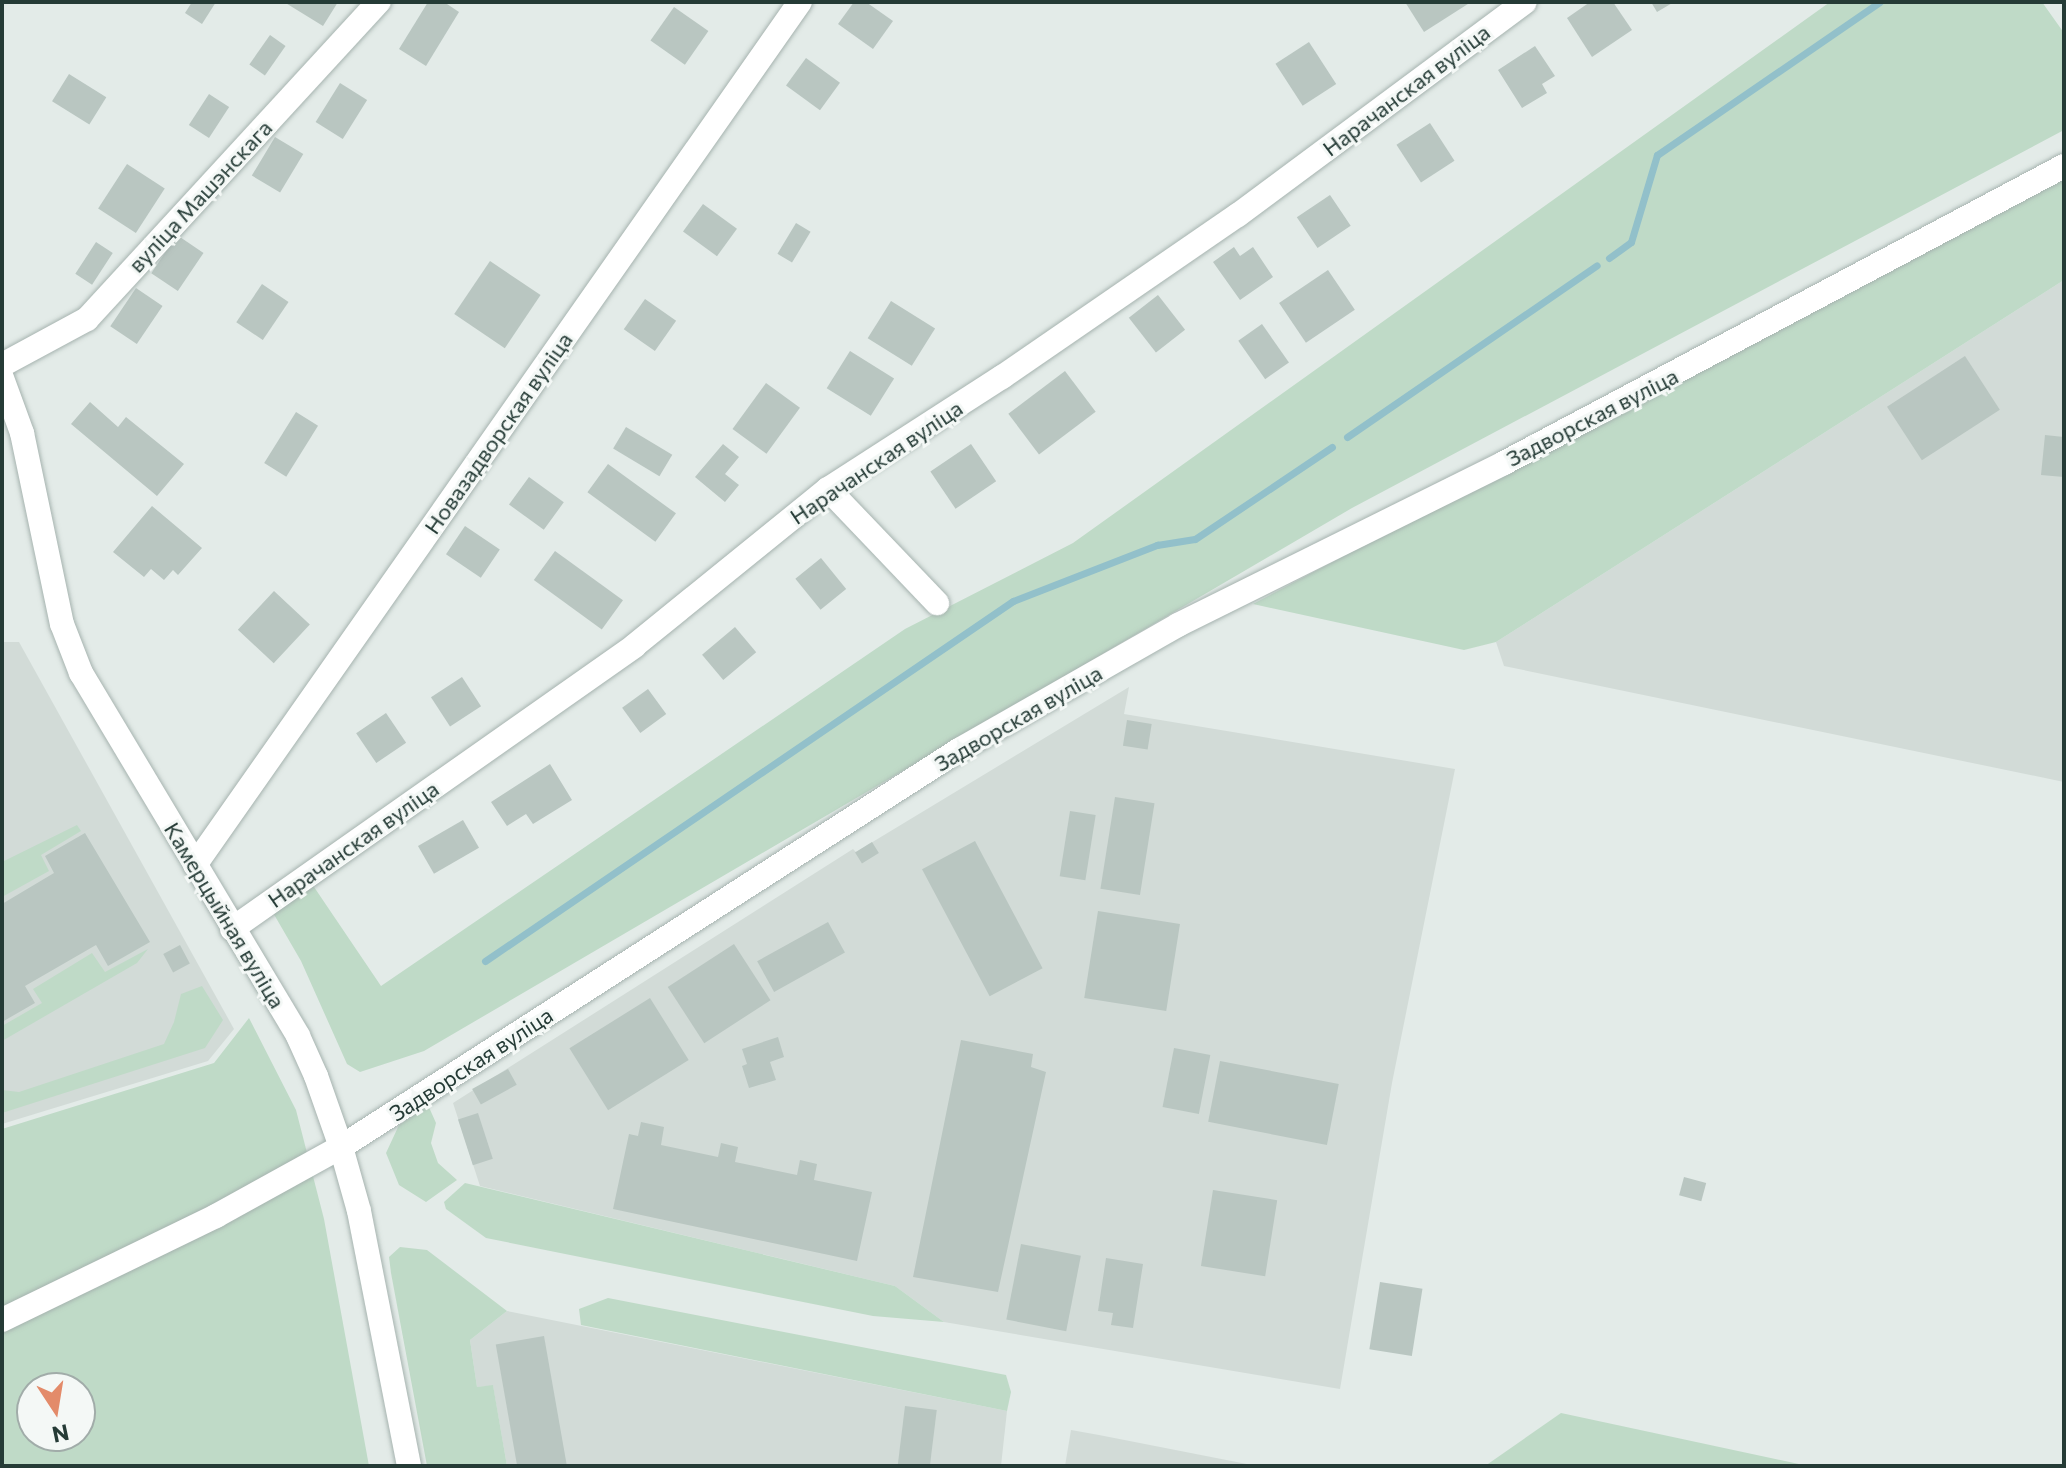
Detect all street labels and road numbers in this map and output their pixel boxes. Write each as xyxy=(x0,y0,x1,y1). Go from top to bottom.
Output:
street label: Нарачанская вуліца xyxy=(1317,19,1495,161)
street label: вуліца Машэнскага xyxy=(123,115,277,277)
street label: Новазадворская вуліца xyxy=(418,327,578,539)
street label: Задворская вуліца xyxy=(1502,362,1682,472)
street label: Нарачанская вуліца xyxy=(785,394,967,530)
street label: Задворская вуліца xyxy=(929,659,1107,777)
street label: Нарачанская вуліца xyxy=(263,775,443,913)
street label: Камерцыйная вуліца xyxy=(159,817,291,1013)
street label: Задворская вуліца xyxy=(384,1001,558,1127)

